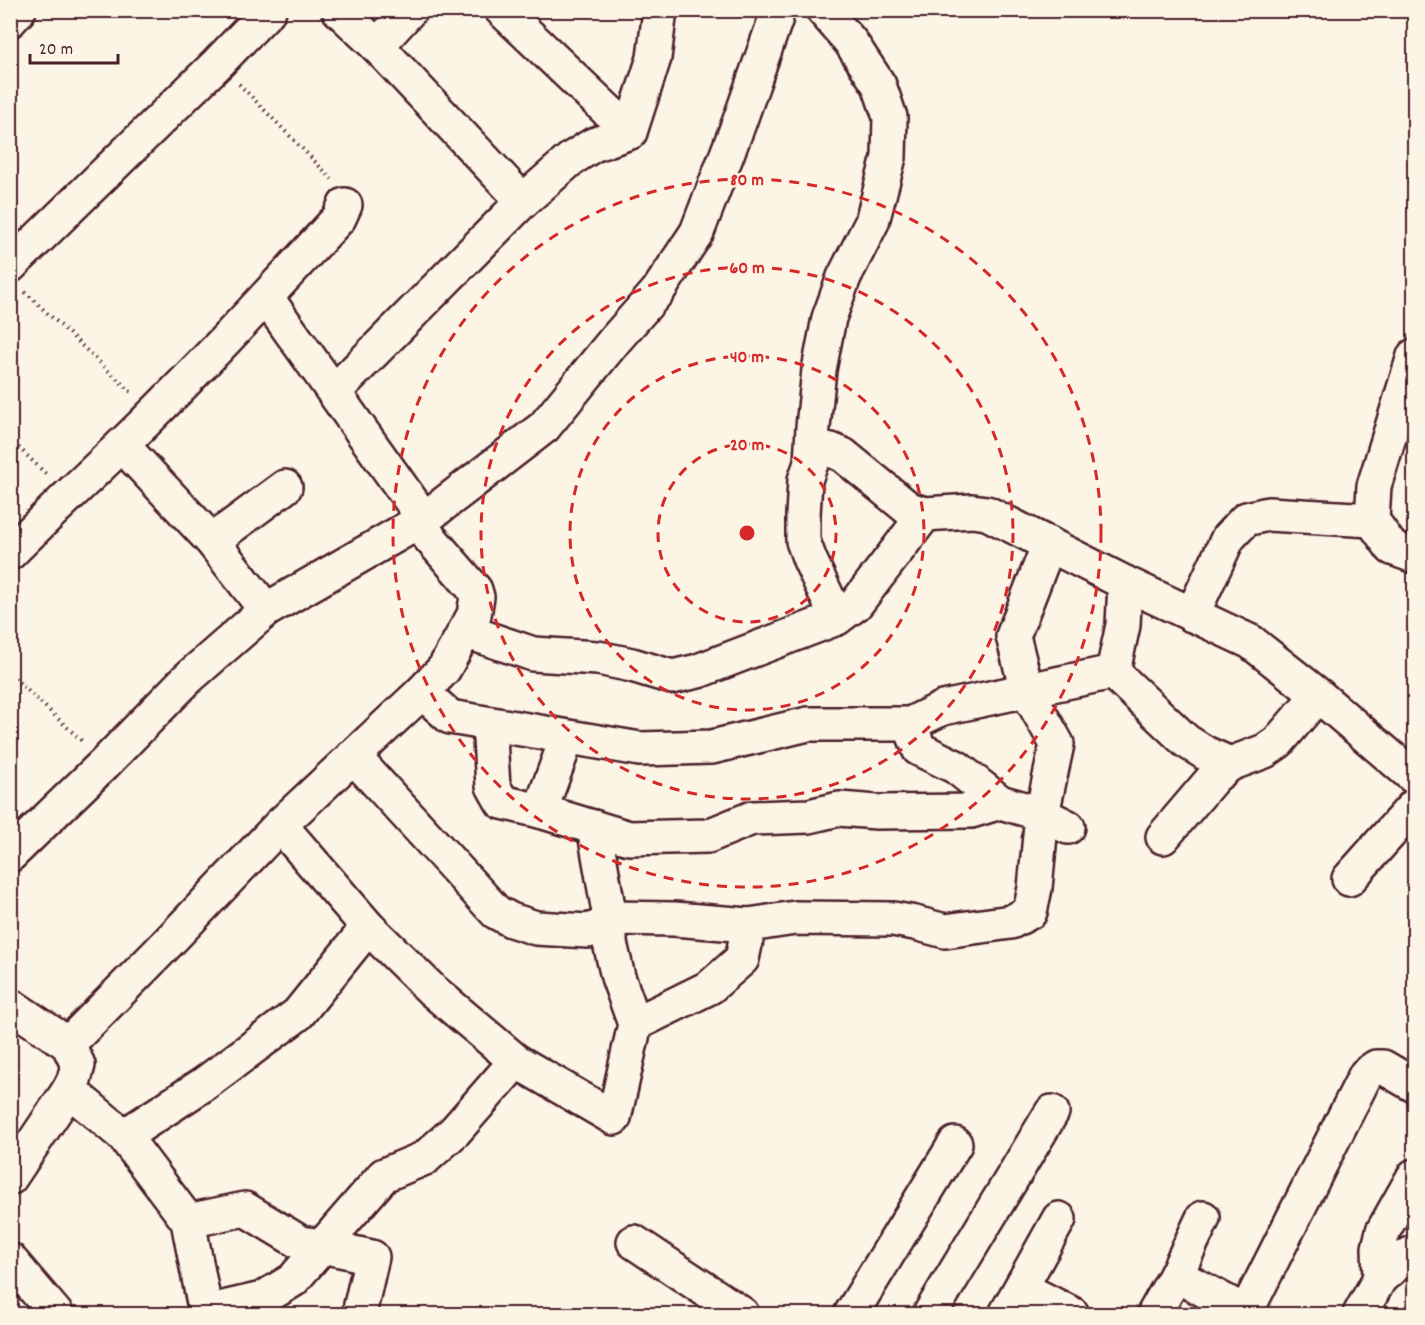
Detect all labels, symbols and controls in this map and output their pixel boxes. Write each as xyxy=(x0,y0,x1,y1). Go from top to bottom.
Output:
scale bar xyxy=(30,27,118,65)
text: 20 m xyxy=(39,38,73,63)
text: 80 m xyxy=(730,169,764,194)
text: 60 m xyxy=(729,257,765,282)
text: 40 m xyxy=(730,346,764,371)
text: 20 m xyxy=(730,434,764,459)
centre of rings xyxy=(737,523,757,543)

